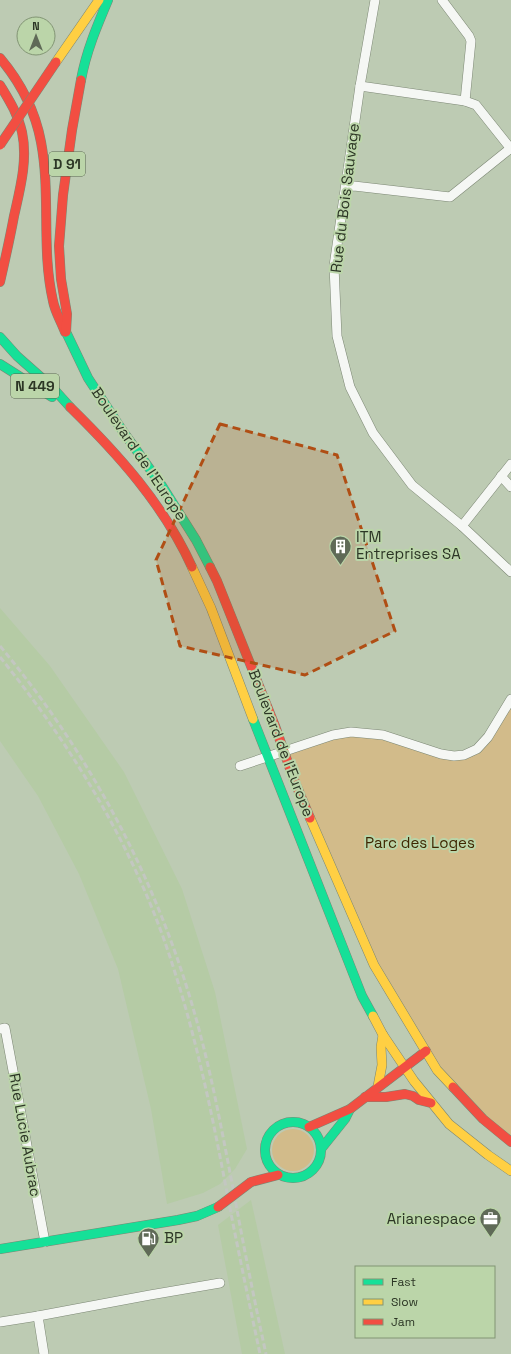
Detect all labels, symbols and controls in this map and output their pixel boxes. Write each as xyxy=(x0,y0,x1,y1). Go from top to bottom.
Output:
north arrow xyxy=(16,16,56,56)
text: N xyxy=(32,19,40,33)
street label: Rue du Bois Sauvage xyxy=(326,122,363,274)
road number: D 91 xyxy=(49,152,85,176)
road number: N 449 xyxy=(11,374,59,398)
street label: Boulevard de l'Europe xyxy=(88,383,191,524)
place label: ITM Entreprises SA xyxy=(356,527,461,563)
building icon: ITM Entreprises SA xyxy=(328,533,354,566)
street label: Boulevard de l'Europe xyxy=(245,666,318,819)
park label: Parc des Loges xyxy=(365,833,475,852)
street label: Rue Lucie Aubrac xyxy=(5,1072,46,1198)
office icon: Arianespace xyxy=(478,1206,504,1239)
place label: Arianespace xyxy=(387,1209,476,1228)
fuel station icon: BP xyxy=(135,1225,161,1258)
place label: BP xyxy=(164,1228,183,1247)
legend xyxy=(355,1266,495,1338)
text: Fast xyxy=(391,1274,416,1290)
text: Slow xyxy=(391,1294,418,1310)
text: Jam xyxy=(391,1314,415,1330)

